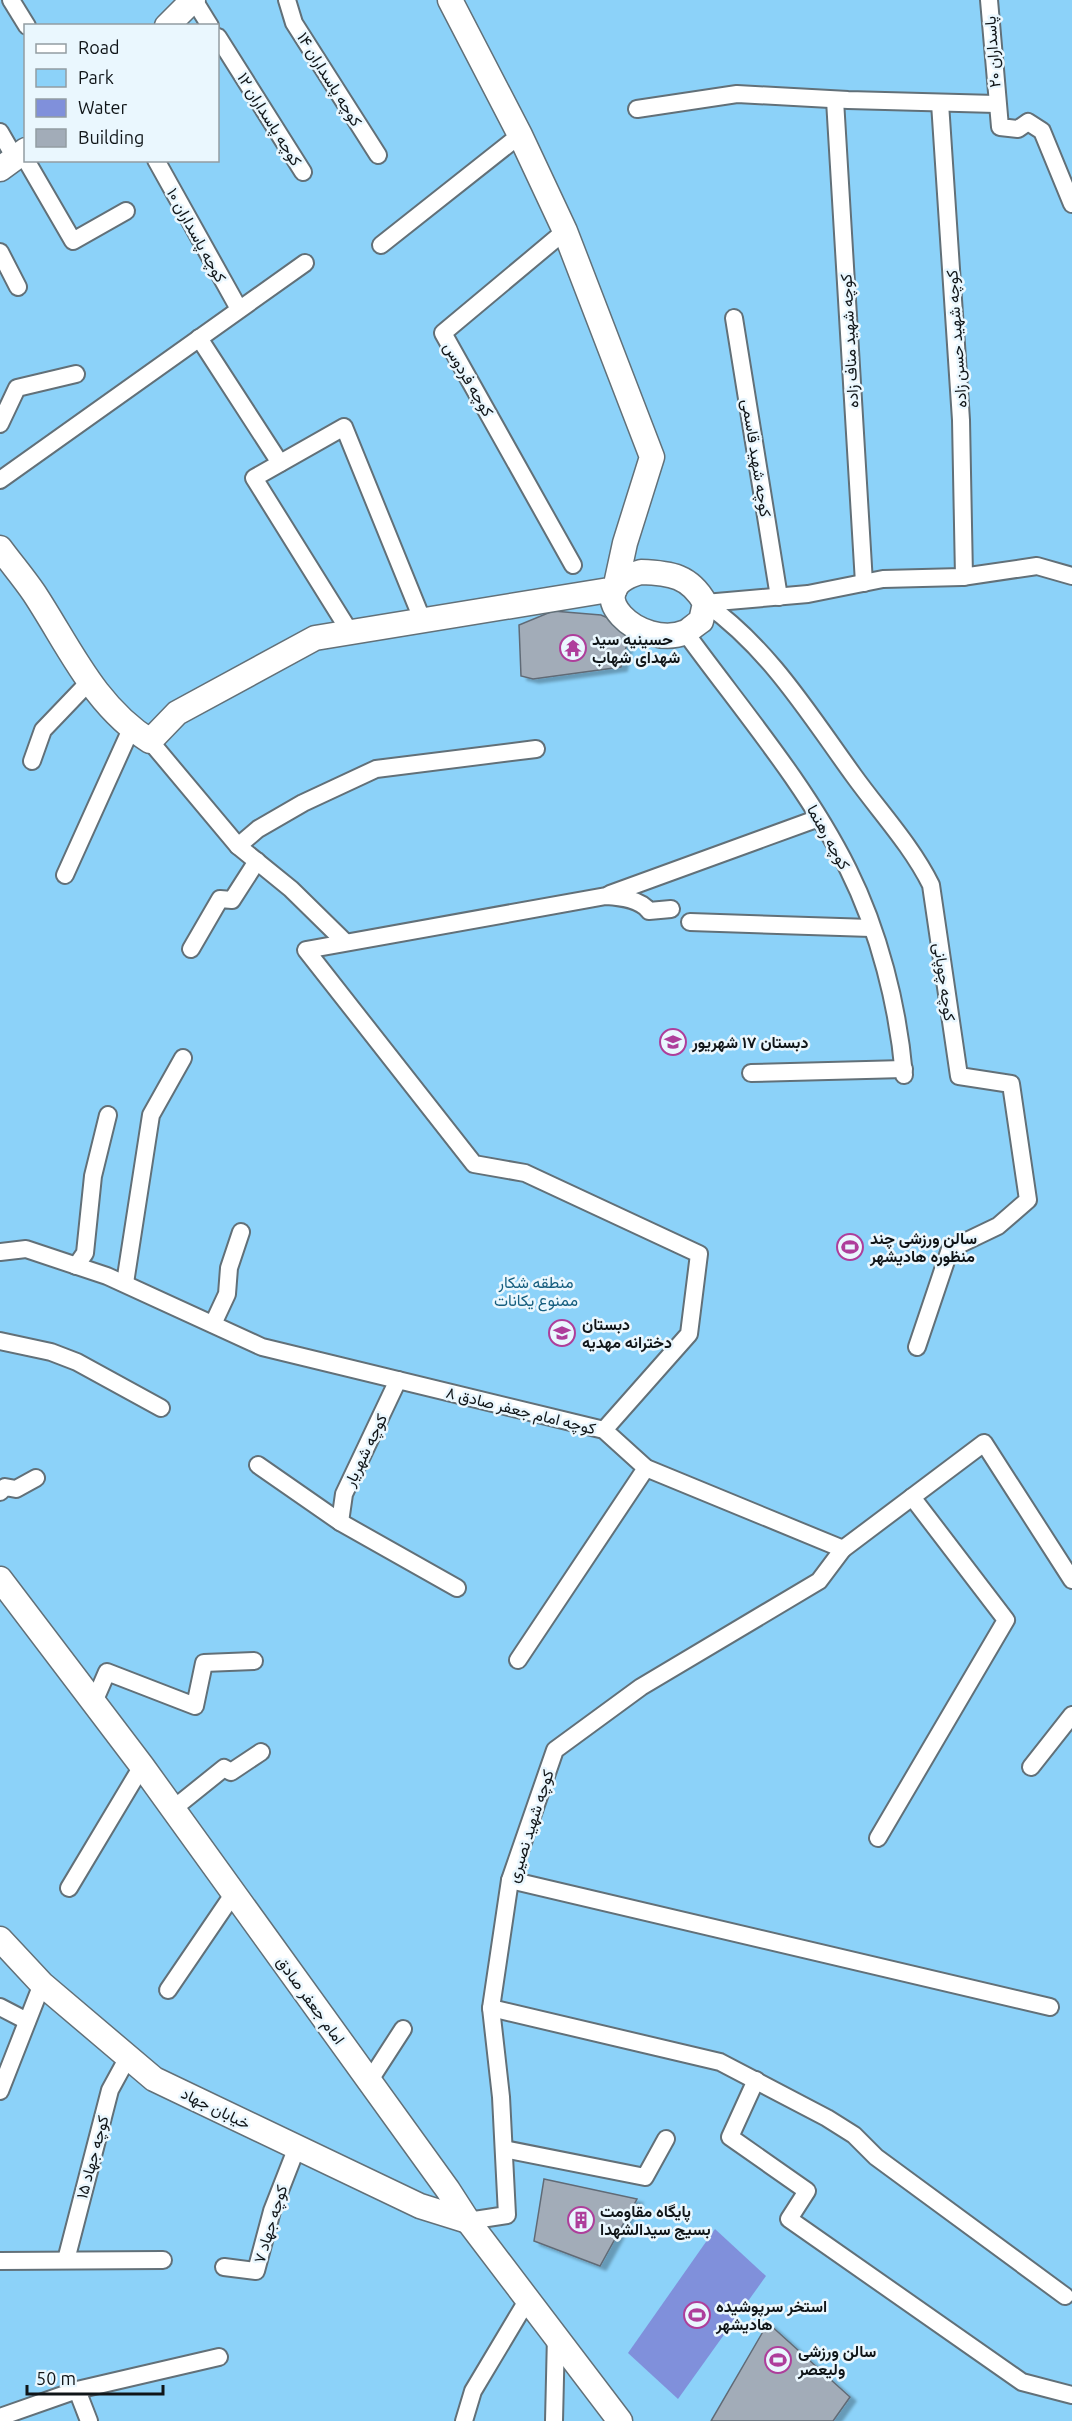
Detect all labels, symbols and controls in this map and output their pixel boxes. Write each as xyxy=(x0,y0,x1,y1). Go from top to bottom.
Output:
street label: پاسداران ۲۰ xyxy=(981,15,1006,88)
legend xyxy=(24,24,219,162)
street label: کوچه پاسداران ۱۴ xyxy=(291,29,366,131)
text: Road xyxy=(78,37,120,57)
text: Park xyxy=(78,67,114,87)
street label: کوچه پاسداران ۱۲ xyxy=(232,69,306,171)
text: Water xyxy=(78,97,128,117)
text: Building xyxy=(78,127,144,147)
street label: کوچه پاسداران ۱۰ xyxy=(161,185,230,287)
street label: کوچه شهید حسن زاده xyxy=(942,269,973,409)
street label: کوچه شهید مناف زاده xyxy=(836,273,864,409)
street label: کوچه فردوس xyxy=(438,339,497,421)
street label: کوچه شهید قاسمی xyxy=(736,398,775,519)
place label: حسینیه سید شهدای شهاب xyxy=(592,630,681,668)
temple icon: حسینیه سید شهدای شهاب xyxy=(558,633,588,663)
street label: کوچه رهنما xyxy=(801,802,854,874)
street label: کوچه چوپانی xyxy=(928,942,959,1023)
school or university icon: دبستان ۱۷ شهریور xyxy=(658,1027,688,1057)
place label: دبستان ۱۷ شهریور xyxy=(691,1033,808,1053)
place label: سالن ورزشی چند منظوره هادیشهر xyxy=(869,1229,977,1267)
sports icon: سالن ورزشی چند منظوره هادیشهر xyxy=(835,1232,865,1262)
park label: منطقه شکار ممنوع یکانات xyxy=(494,1273,578,1312)
place label: دبستان دخترانه مهدیه xyxy=(582,1315,672,1353)
school or university icon: دبستان دخترانه مهدیه xyxy=(547,1318,577,1348)
street label: کوچه امام جعفر صادق ۸ xyxy=(444,1383,598,1440)
street label: کوچه شهریار xyxy=(339,1411,393,1491)
street label: کوچه شهید نصیری xyxy=(503,1767,560,1886)
street label: امام جعفر صادق xyxy=(272,1953,349,2048)
street label: خیابان جهاد xyxy=(178,2084,254,2134)
street label: کوچه جهاد ۱۵ xyxy=(72,2114,115,2201)
street label: کوچه جهاد ‍۷ xyxy=(250,2183,293,2266)
place label: پایگاه مقاومت بسیج سیدالشهدا xyxy=(600,2202,711,2241)
building icon: پایگاه مقاومت بسیج سیدالشهدا xyxy=(566,2205,596,2235)
place label: استخر سرپوشیده هادیشهر xyxy=(715,2297,827,2335)
sports icon: استخر سرپوشیده هادیشهر xyxy=(682,2300,712,2330)
place label: سالن ورزشی ولیعصر xyxy=(797,2342,877,2380)
sports icon: سالن ورزشی ولیعصر xyxy=(763,2345,793,2375)
scale bar xyxy=(27,2358,164,2396)
text: 50 m xyxy=(36,2368,76,2388)

